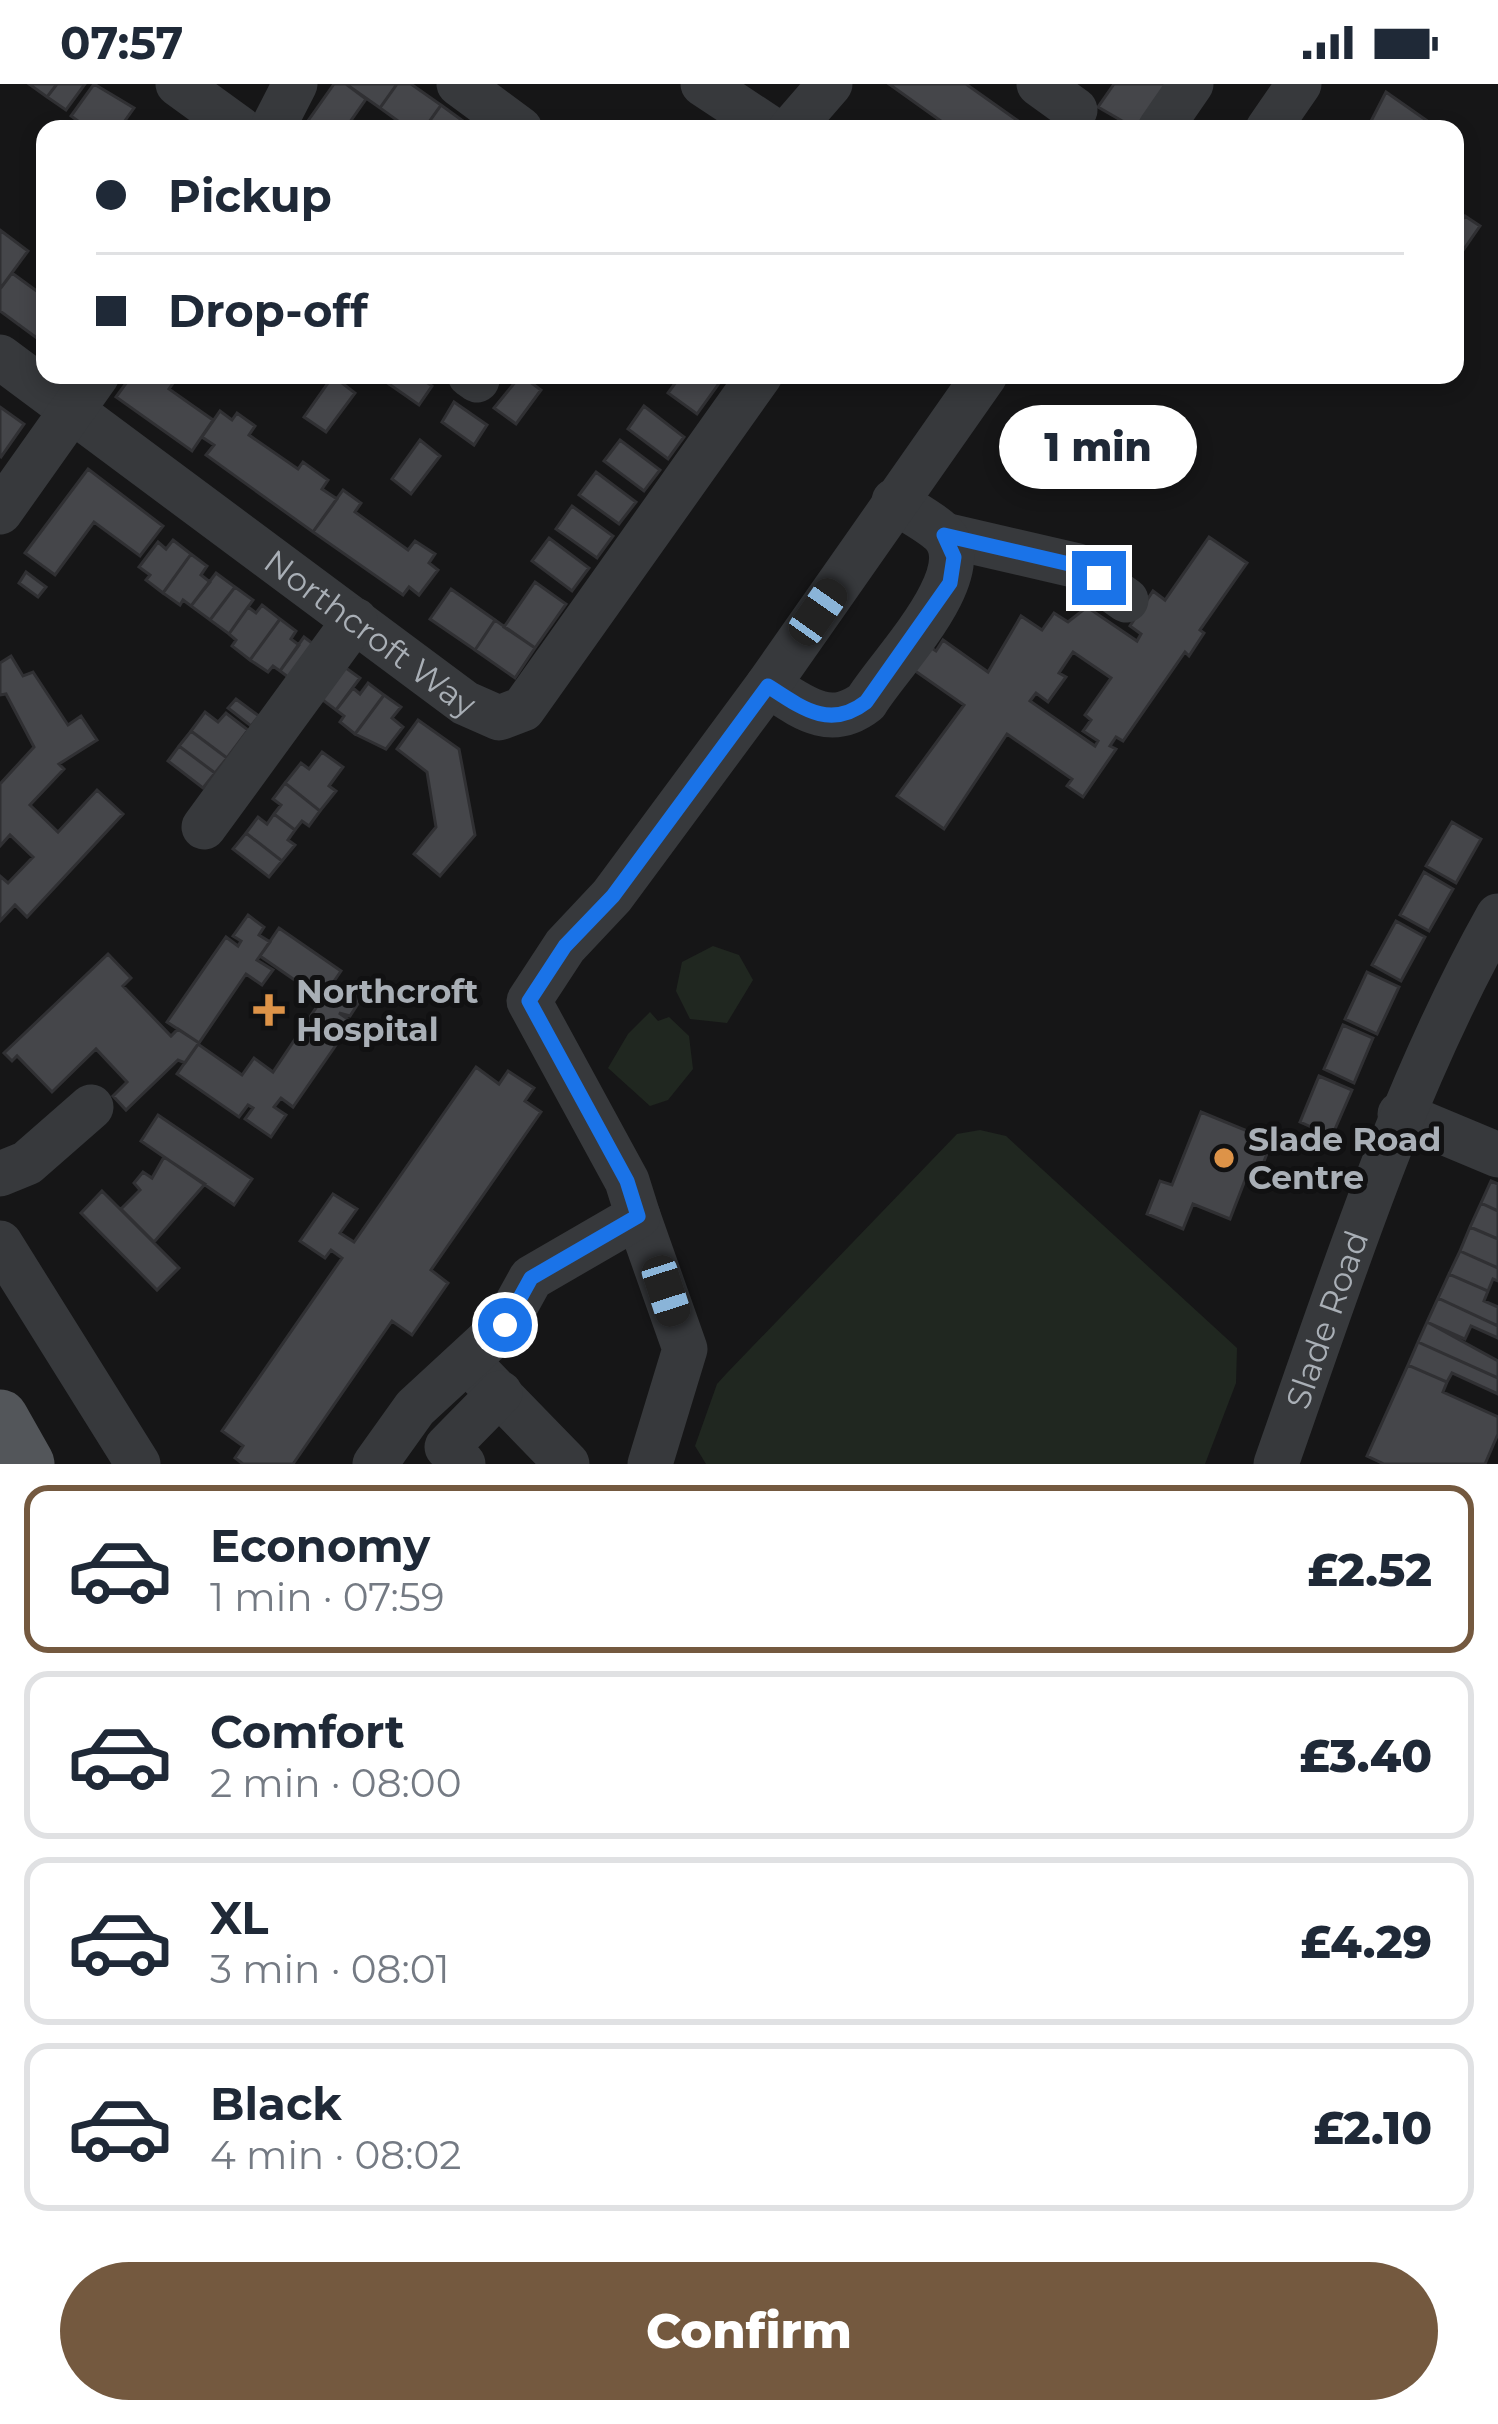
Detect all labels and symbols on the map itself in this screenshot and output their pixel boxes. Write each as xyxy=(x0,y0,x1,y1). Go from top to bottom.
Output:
callout: 1 min xyxy=(1000,404,1198,488)
street label: Northcroft Way xyxy=(257,541,482,725)
route end xyxy=(1072,551,1126,605)
car xyxy=(783,572,853,652)
place label: Northcroft Hospital xyxy=(296,971,478,1049)
marker: Northcroft Hospital xyxy=(253,994,285,1026)
place label: Slade Road Centre xyxy=(1248,1119,1441,1197)
marker: Slade Road Centre xyxy=(1211,1145,1237,1171)
street label: Slade Road xyxy=(1277,1225,1376,1414)
car xyxy=(638,1251,694,1331)
route start xyxy=(478,1298,532,1352)

